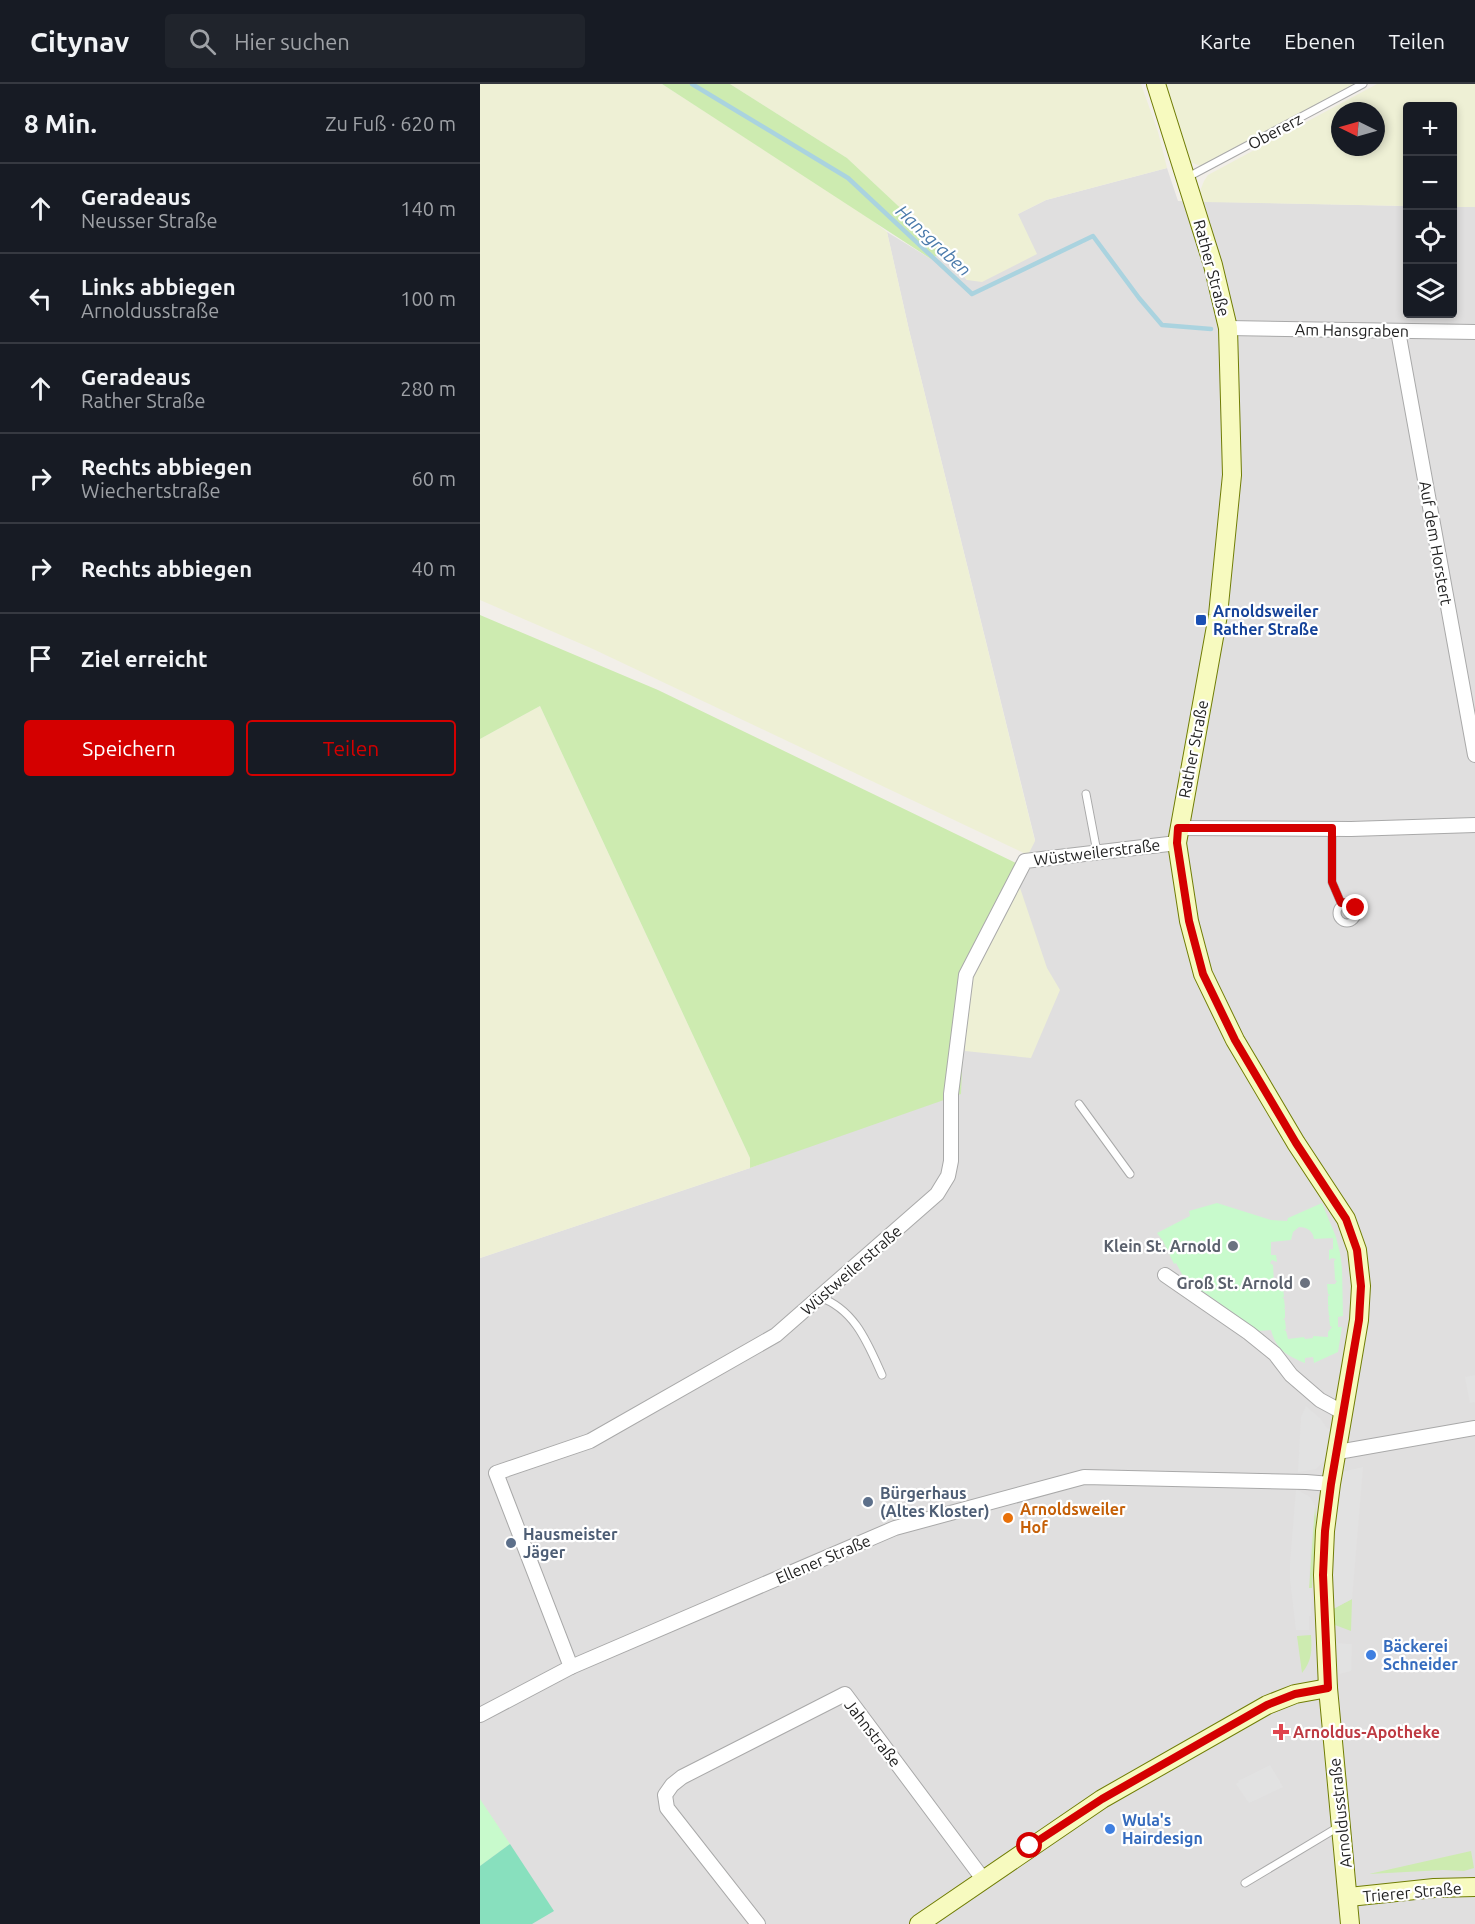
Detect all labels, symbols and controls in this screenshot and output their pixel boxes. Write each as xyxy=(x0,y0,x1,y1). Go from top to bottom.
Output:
search box xyxy=(165,14,585,68)
icon: search xyxy=(186,25,219,58)
text: Citynav xyxy=(30,26,129,57)
text: Hier suchen xyxy=(234,29,350,54)
text: Karte xyxy=(1200,29,1251,53)
text: Ebenen xyxy=(1284,29,1356,53)
text: Teilen xyxy=(1389,29,1445,53)
north arrow xyxy=(1331,102,1385,156)
map controls xyxy=(1403,102,1457,318)
button: + xyxy=(1403,102,1457,156)
text: 8 Min. xyxy=(24,109,97,138)
street label: Obererz xyxy=(1245,109,1305,153)
text: Zu Fuß · 620 m xyxy=(325,112,456,135)
button: − xyxy=(1403,156,1457,210)
text: Geradeaus xyxy=(81,184,191,209)
icon: ahead xyxy=(24,192,57,225)
text: 140 m xyxy=(400,197,456,220)
water label: Hansgraben xyxy=(893,200,975,280)
text: Neusser Straße xyxy=(81,209,218,232)
button: locate xyxy=(1403,210,1457,264)
street label: Rather Straße xyxy=(1190,218,1234,318)
button: layers xyxy=(1403,264,1457,318)
text: Links abbiegen xyxy=(81,274,236,299)
icon: left xyxy=(24,282,57,315)
text: 100 m xyxy=(400,287,456,310)
text: Arnoldusstraße xyxy=(81,299,219,322)
street label: Am Hansgraben xyxy=(1295,320,1409,340)
text: Geradeaus xyxy=(81,364,191,389)
icon: ahead xyxy=(24,372,57,405)
text: 280 m xyxy=(400,377,456,400)
text: Rather Straße xyxy=(81,389,205,412)
text: Rechts abbiegen xyxy=(81,454,252,479)
icon: right xyxy=(24,462,57,495)
text: 60 m xyxy=(412,467,456,490)
text: Wiechertstraße xyxy=(81,479,220,502)
street label: Auf dem Horstert xyxy=(1416,479,1456,607)
icon: right xyxy=(24,552,57,585)
text: Rechts abbiegen xyxy=(81,556,252,581)
text: 40 m xyxy=(412,557,456,580)
place label: Arnoldsweiler Rather Straße xyxy=(1213,602,1319,638)
marker: Arnoldsweiler Rather Straße xyxy=(1194,613,1208,627)
icon: arrive xyxy=(24,642,57,675)
text: Ziel erreicht xyxy=(81,646,208,671)
street label: Rather Straße xyxy=(1175,698,1211,800)
button: Speichern xyxy=(24,720,234,776)
button: Teilen xyxy=(246,720,456,776)
street label: Wüstweilerstraße xyxy=(1033,835,1161,869)
route end xyxy=(1342,894,1368,920)
street label: Wüstweilerstraße xyxy=(797,1221,905,1319)
place label: Klein St. Arnold xyxy=(1103,1237,1221,1255)
marker: Klein St. Arnold xyxy=(1226,1239,1240,1253)
place label: Groß St. Arnold xyxy=(1177,1274,1293,1292)
marker: Groß St. Arnold xyxy=(1298,1276,1312,1290)
place label: Bürgerhaus (Altes Kloster) xyxy=(880,1484,990,1521)
marker: Bürgerhaus (Altes Kloster) xyxy=(861,1495,875,1509)
place label: Arnoldsweiler Hof xyxy=(1020,1500,1126,1536)
marker: Arnoldsweiler Hof xyxy=(1001,1511,1015,1525)
place label: Hausmeister Jäger xyxy=(523,1525,618,1561)
street label: Ellener Straße xyxy=(773,1531,873,1587)
marker: Hausmeister Jäger xyxy=(504,1536,518,1550)
place label: Bäckerei Schneider xyxy=(1383,1637,1458,1673)
marker: Bäckerei Schneider xyxy=(1364,1648,1378,1662)
street label: Jahnstraße xyxy=(841,1696,905,1770)
place label: Arnoldus-Apotheke xyxy=(1293,1723,1440,1741)
marker: Arnoldus-Apotheke xyxy=(1274,1725,1288,1739)
street label: Arnoldusstraße xyxy=(1325,1757,1355,1869)
place label: Wula's Hairdesign xyxy=(1122,1811,1203,1847)
marker: Wula's Hairdesign xyxy=(1103,1822,1117,1836)
route start xyxy=(1016,1832,1042,1858)
street label: Trierer Straße xyxy=(1362,1879,1462,1905)

